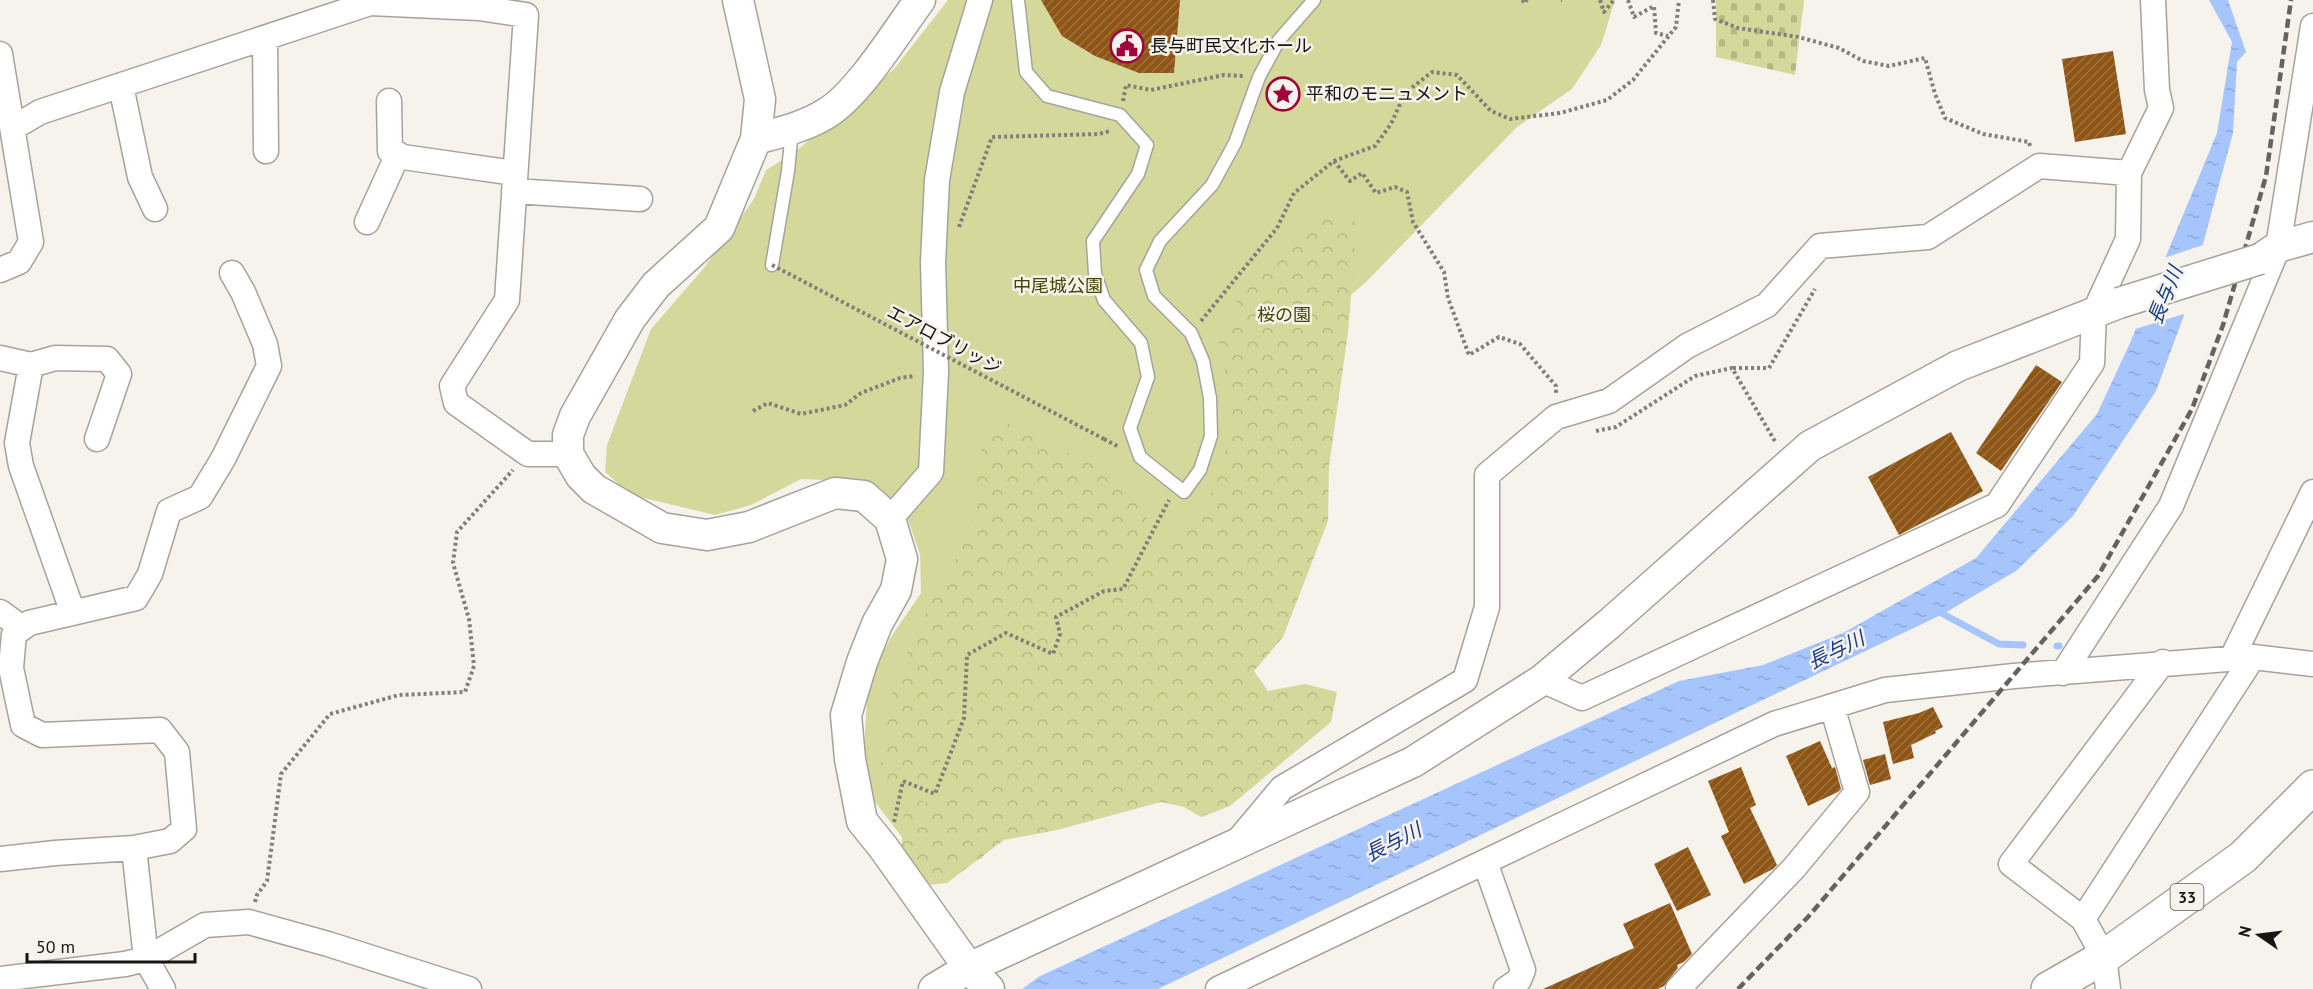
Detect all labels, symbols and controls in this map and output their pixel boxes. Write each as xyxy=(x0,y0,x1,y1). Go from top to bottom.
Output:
public building icon: 長与町民文化ホール xyxy=(1109,28,1145,64)
place label: 長与町民文化ホール xyxy=(1150,34,1312,57)
place icon: 平和のモニュメント xyxy=(1265,76,1301,112)
place label: 平和のモニュメント xyxy=(1306,82,1468,105)
water label: 長与川 xyxy=(2142,260,2189,328)
park label: 中尾城公園 xyxy=(1013,274,1103,297)
street label: エアロブリッジ xyxy=(883,300,1005,379)
park label: 桜の園 xyxy=(1257,303,1311,326)
water label: 長与川 xyxy=(1803,624,1870,675)
water label: 長与川 xyxy=(1360,816,1427,867)
road number: 33 xyxy=(2170,884,2204,910)
north arrow xyxy=(2229,905,2289,965)
text: N xyxy=(2233,924,2255,939)
scale bar xyxy=(27,926,195,964)
text: 50 m xyxy=(36,935,75,958)

